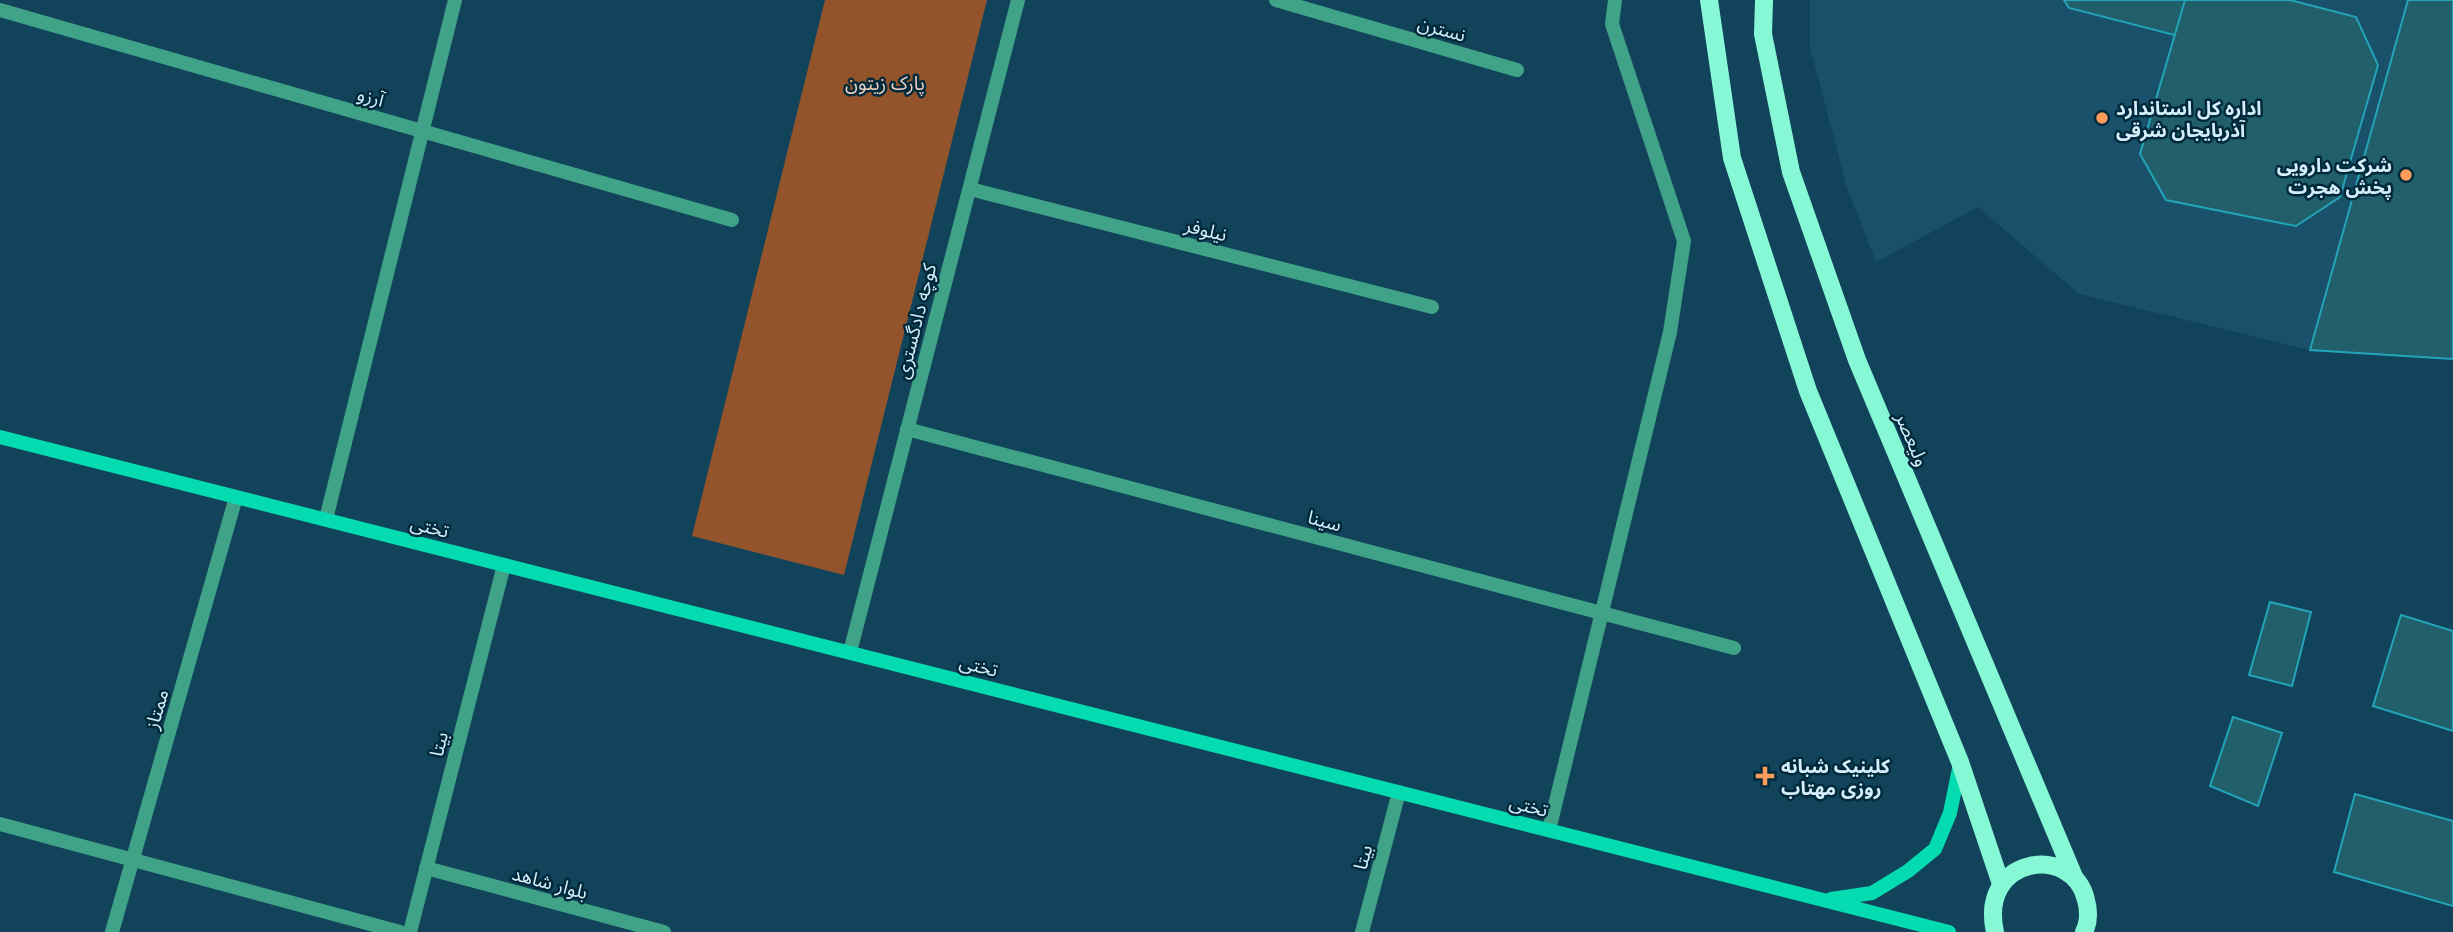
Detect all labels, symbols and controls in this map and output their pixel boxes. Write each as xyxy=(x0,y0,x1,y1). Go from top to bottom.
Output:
street label: نسترن xyxy=(1415,10,1469,47)
park label: پارک زیتون xyxy=(845,71,925,96)
street label: آرزو xyxy=(355,81,388,112)
place label: اداره کل استاندارد آذربایجان شرقی xyxy=(2116,96,2261,142)
marker: اداره کل استاندارد آذربایجان شرقی xyxy=(2094,110,2110,126)
place label: شرکت دارویی پخش هجرت xyxy=(2277,153,2392,199)
marker: شرکت دارویی پخش هجرت xyxy=(2398,167,2414,183)
street label: نیلوفر xyxy=(1181,212,1230,246)
street label: کوچه دادگستری xyxy=(890,260,943,381)
street label: ولیعصر xyxy=(1890,408,1935,470)
street label: سینا xyxy=(1306,504,1344,536)
street label: تختى xyxy=(408,510,452,543)
street label: تختى xyxy=(957,649,1001,682)
street label: ممتاز xyxy=(139,686,174,733)
street label: بیتا xyxy=(424,729,452,759)
place label: کلینیک شبانه روزی مهتاب xyxy=(1781,754,1890,800)
marker: کلینیک شبانه روزی مهتاب xyxy=(1755,766,1775,786)
street label: تختى xyxy=(1507,789,1551,822)
street label: بیتا xyxy=(1348,842,1376,872)
street label: بلوار شاهد xyxy=(509,861,590,904)

